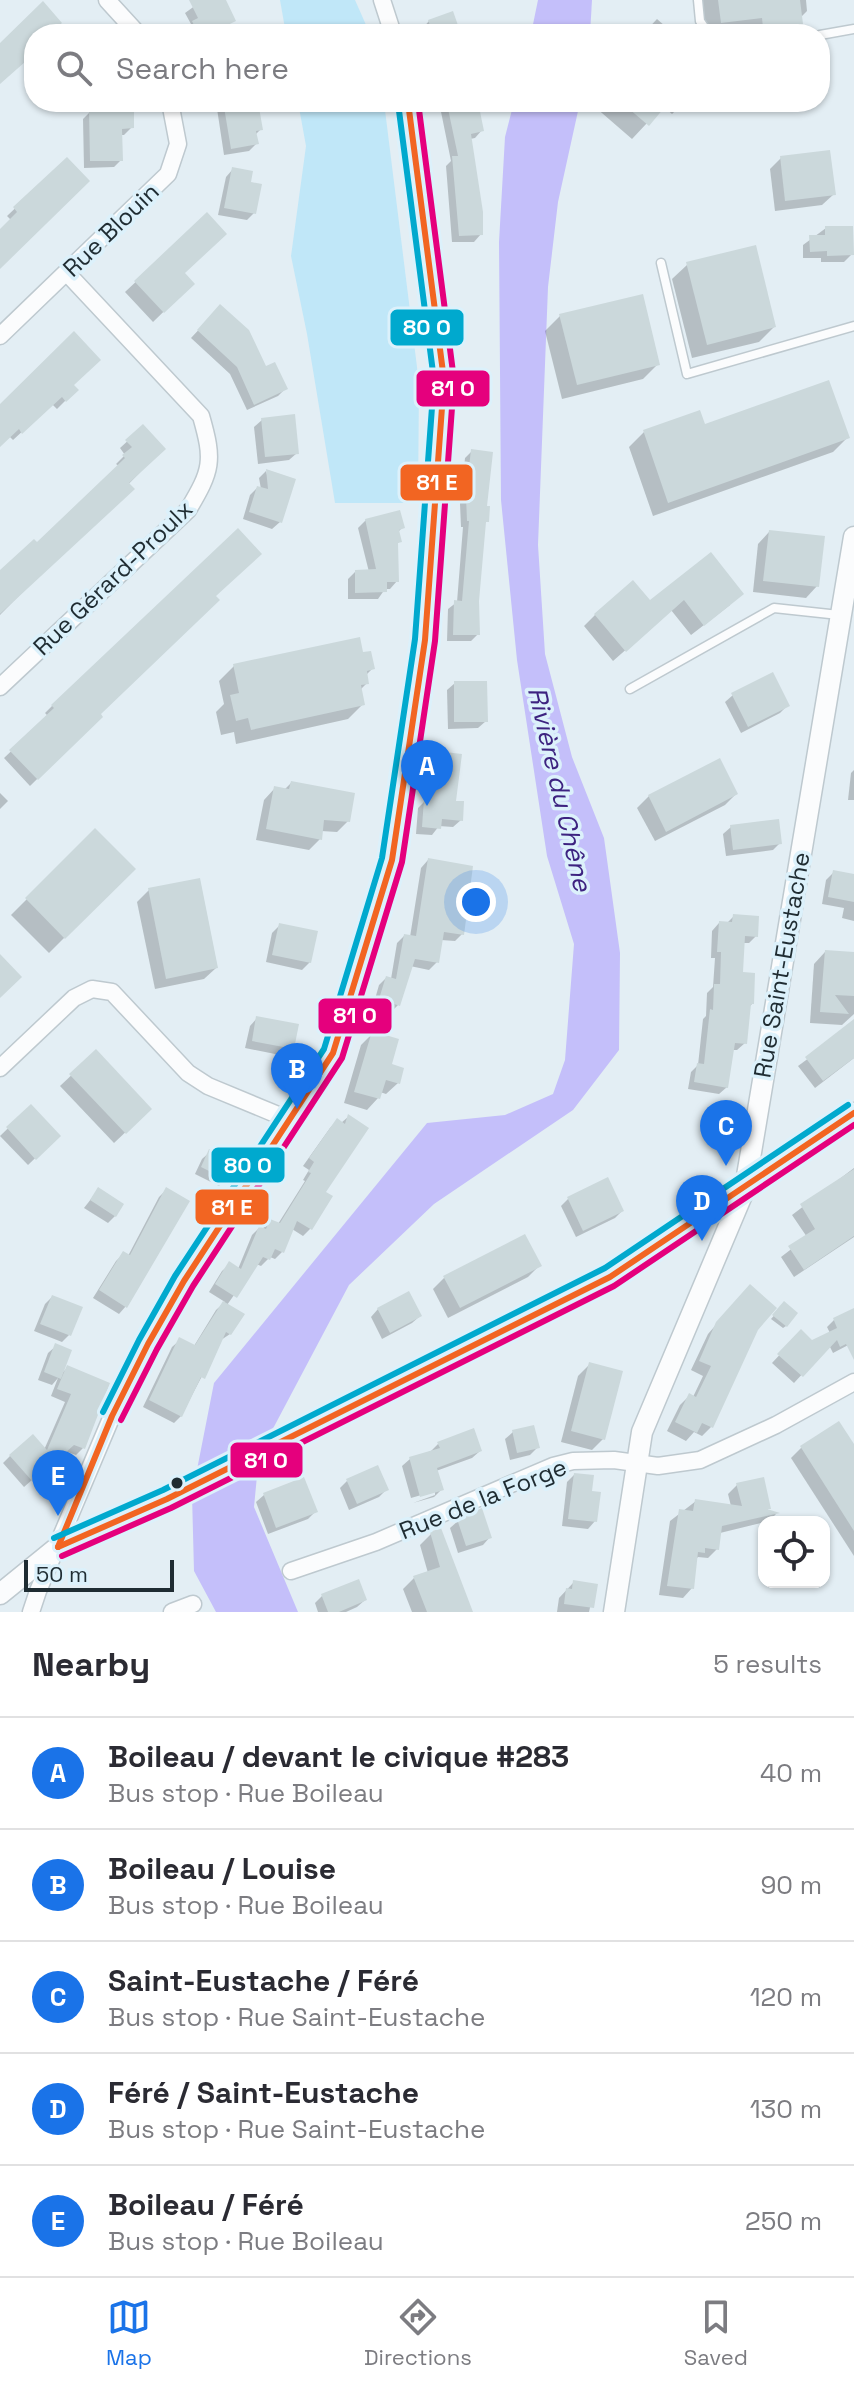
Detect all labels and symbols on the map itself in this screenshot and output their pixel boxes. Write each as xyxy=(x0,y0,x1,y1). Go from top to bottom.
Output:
street label: Rue Blouin xyxy=(56,176,165,283)
line badge: 80 O xyxy=(389,308,465,347)
text: 80 O xyxy=(403,313,451,341)
line badge: 81 O xyxy=(415,369,491,408)
text: 81 O xyxy=(431,374,475,402)
line badge: 81 E xyxy=(399,463,474,502)
text: 81 E xyxy=(417,468,457,496)
street label: Rue Gérard-Proulx xyxy=(26,493,199,662)
water label: Rivière du Chêne xyxy=(520,684,600,896)
pin: A xyxy=(401,740,453,806)
street label: Rue Saint-Eustache xyxy=(746,850,817,1080)
your location xyxy=(456,882,496,922)
line badge: 81 O xyxy=(317,997,393,1035)
text: 81 O xyxy=(333,1001,377,1029)
pin: B xyxy=(271,1043,323,1109)
pin: C xyxy=(700,1100,752,1166)
line badge: 80 O xyxy=(210,1146,286,1184)
text: 80 O xyxy=(224,1151,272,1179)
pin: D xyxy=(676,1175,728,1241)
line badge: 81 E xyxy=(194,1188,270,1226)
text: 81 E xyxy=(212,1193,252,1221)
line badge: 81 O xyxy=(229,1441,304,1479)
text: 81 O xyxy=(244,1446,288,1474)
pin: E xyxy=(32,1450,84,1516)
street label: Rue de la Forge xyxy=(395,1451,571,1546)
unlabelled marker xyxy=(169,1475,185,1491)
scale bar xyxy=(24,1556,174,1592)

